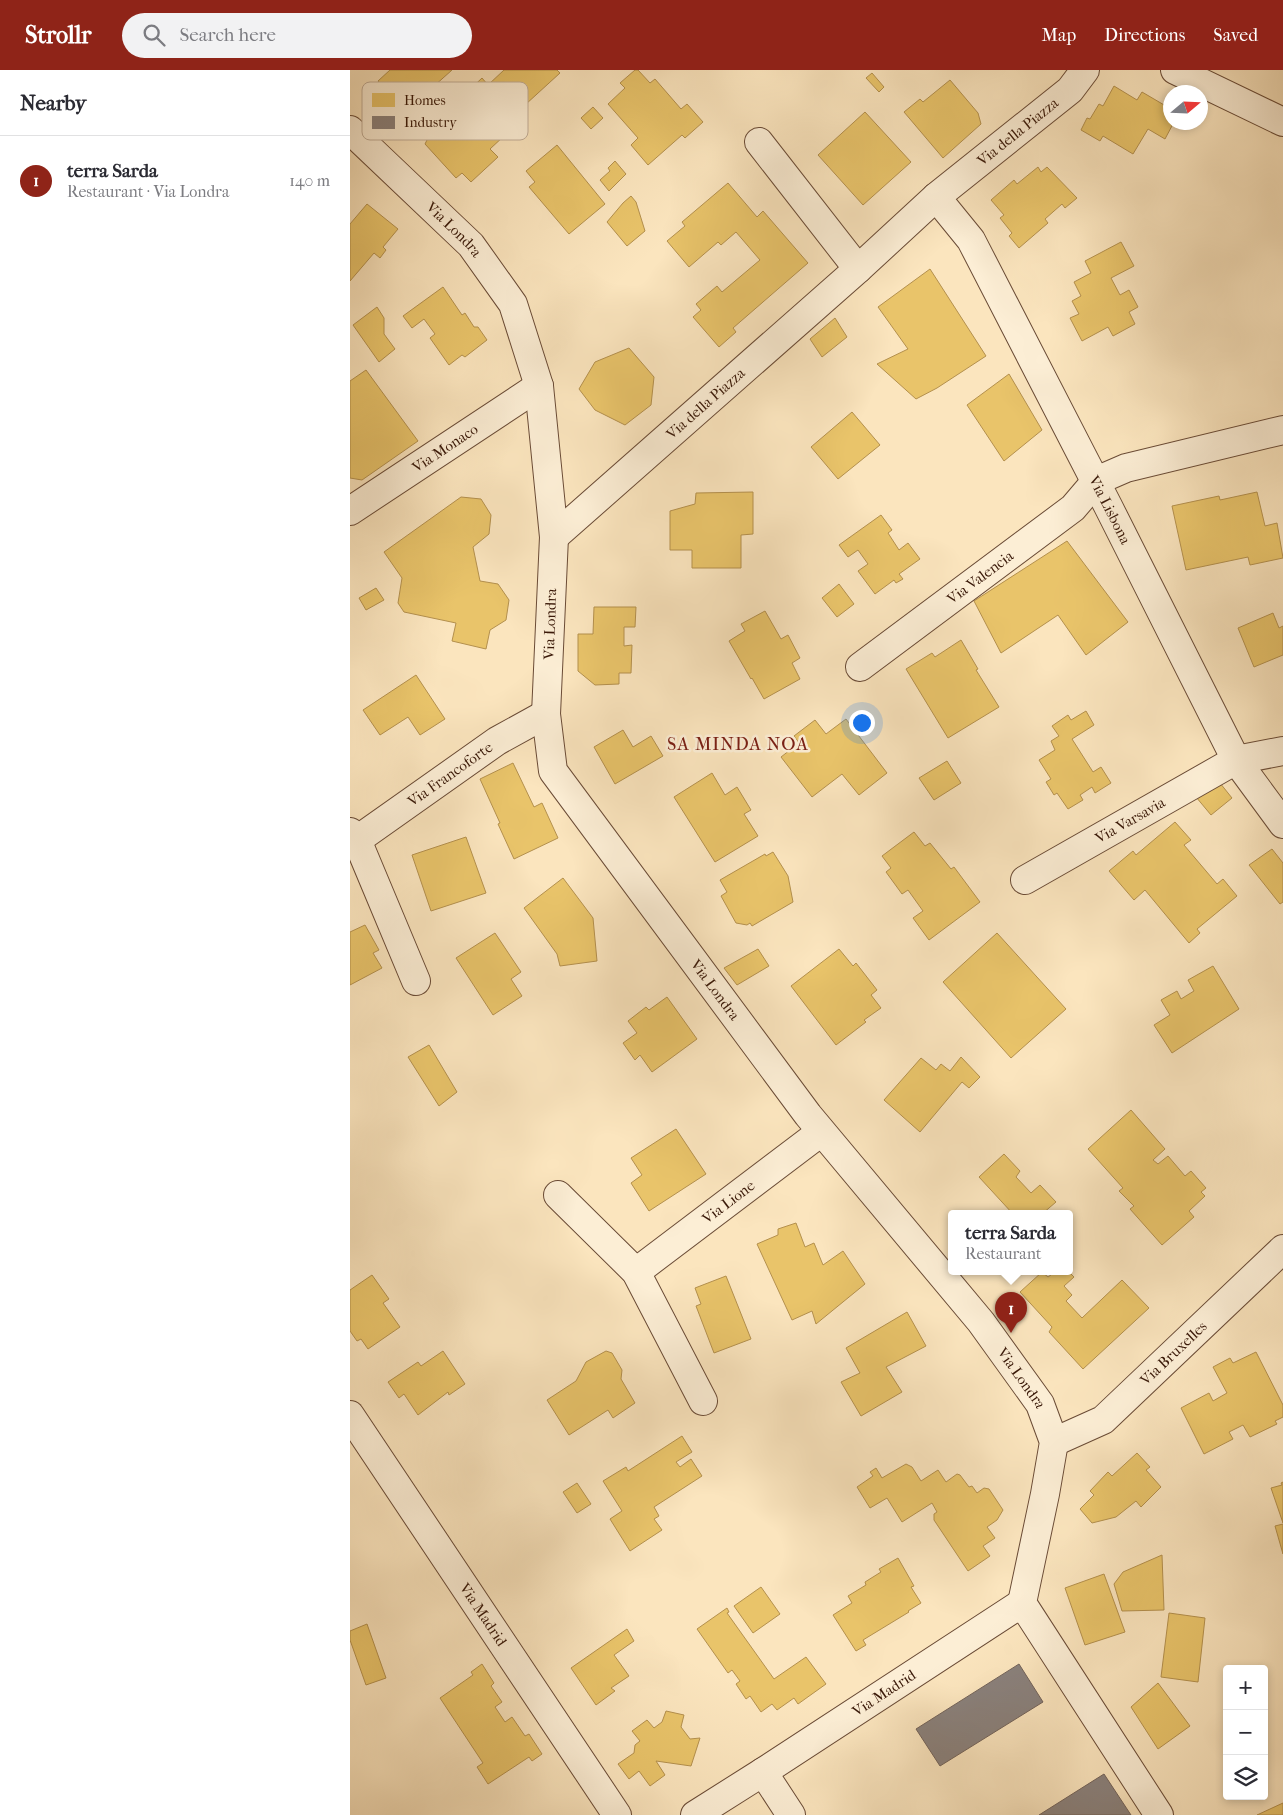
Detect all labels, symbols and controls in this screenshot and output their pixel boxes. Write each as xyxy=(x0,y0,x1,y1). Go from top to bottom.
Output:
search box xyxy=(122,13,472,58)
text: Strollr xyxy=(25,21,92,49)
icon: search xyxy=(140,21,168,49)
text: Search here xyxy=(180,24,276,46)
text: Map xyxy=(1042,25,1076,46)
text: Directions xyxy=(1104,25,1185,46)
text: Saved xyxy=(1213,25,1258,46)
legend xyxy=(362,82,528,140)
north arrow xyxy=(1163,85,1208,130)
text: Nearby xyxy=(20,91,86,115)
text: Homes xyxy=(404,92,446,109)
street label: Via della Piazza xyxy=(973,93,1063,170)
text: Industry xyxy=(404,114,457,131)
text: terra Sarda xyxy=(67,160,158,182)
text: 1 xyxy=(33,171,39,190)
text: 140 m xyxy=(289,171,330,190)
text: Restaurant · Via Londra xyxy=(67,182,229,201)
street label: Via Londra xyxy=(422,197,486,261)
street label: Via della Piazza xyxy=(662,363,749,444)
street label: Via Monaco xyxy=(408,420,482,477)
street label: Via Lisbona xyxy=(1085,472,1135,548)
street label: Via Valencia xyxy=(943,546,1018,608)
street label: Via Londra xyxy=(540,587,560,661)
your location xyxy=(849,710,875,736)
district label: SA MINDA NOA xyxy=(667,734,809,755)
street label: Via Francoforte xyxy=(403,738,497,811)
street label: Via Varsavia xyxy=(1091,793,1169,848)
street label: Via Londra xyxy=(686,955,744,1025)
street label: Via Lione xyxy=(698,1176,759,1228)
popup xyxy=(948,1210,1073,1275)
text: terra Sarda xyxy=(965,1222,1056,1244)
text: Restaurant xyxy=(965,1244,1042,1263)
pin: 1 xyxy=(995,1292,1027,1333)
street label: Via Bruxelles xyxy=(1136,1317,1211,1390)
street label: Via Londra xyxy=(993,1343,1050,1412)
street label: Via Madrid xyxy=(455,1579,511,1650)
street label: Via Madrid xyxy=(848,1665,920,1721)
map controls xyxy=(1223,1665,1268,1800)
button: + xyxy=(1223,1665,1268,1710)
button: − xyxy=(1223,1710,1268,1755)
button: layers xyxy=(1223,1755,1268,1800)

